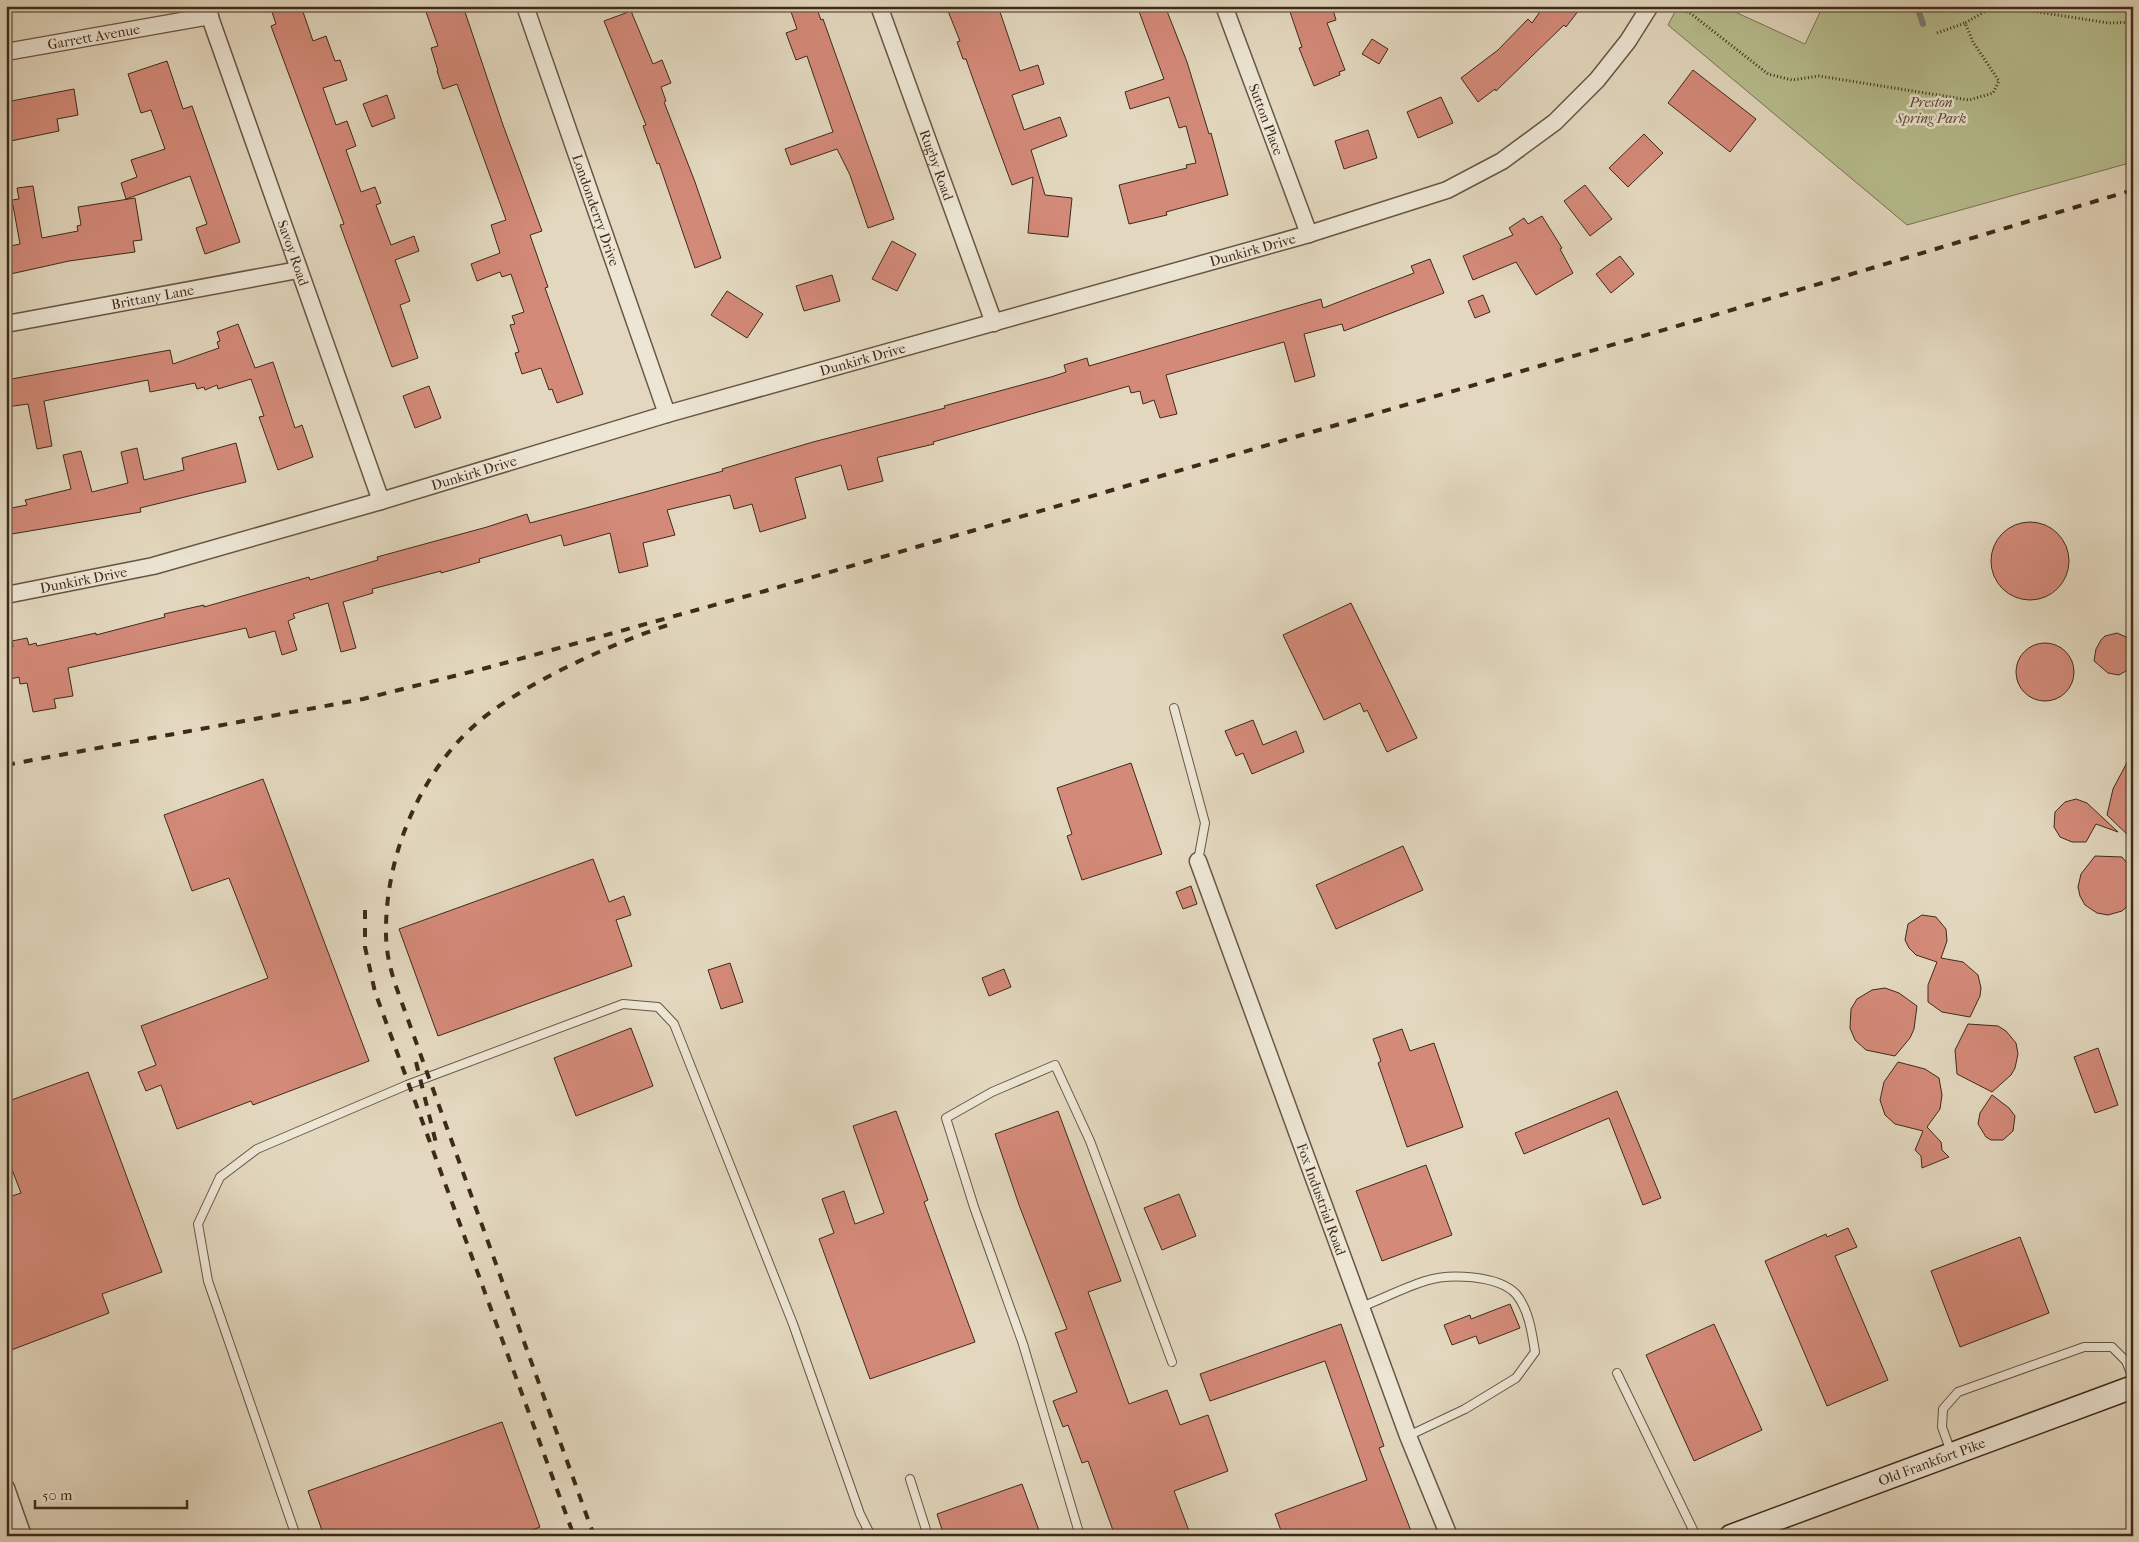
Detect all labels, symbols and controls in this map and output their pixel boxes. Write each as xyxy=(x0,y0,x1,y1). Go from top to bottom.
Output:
street label: Garrett Avenue xyxy=(46,20,141,53)
street label: Sutton Place xyxy=(1245,81,1287,158)
park label: Preston Spring Park xyxy=(1895,94,1966,127)
street label: Rugby Road xyxy=(916,127,957,203)
street label: Londonderry Drive xyxy=(569,152,623,268)
street label: Savoy Road xyxy=(274,218,313,289)
street label: Dunkirk Drive xyxy=(1208,230,1298,270)
street label: Brittany Lane xyxy=(110,281,195,313)
street label: Dunkirk Drive xyxy=(818,339,908,379)
street label: Dunkirk Drive xyxy=(429,452,519,494)
street label: Dunkirk Drive xyxy=(38,563,129,597)
street label: Fox Industrial Road xyxy=(1293,1141,1350,1258)
street label: Old Frankfort Pike xyxy=(1876,1434,1988,1489)
scale bar xyxy=(35,1477,188,1509)
text: 50 m xyxy=(42,1486,73,1504)

